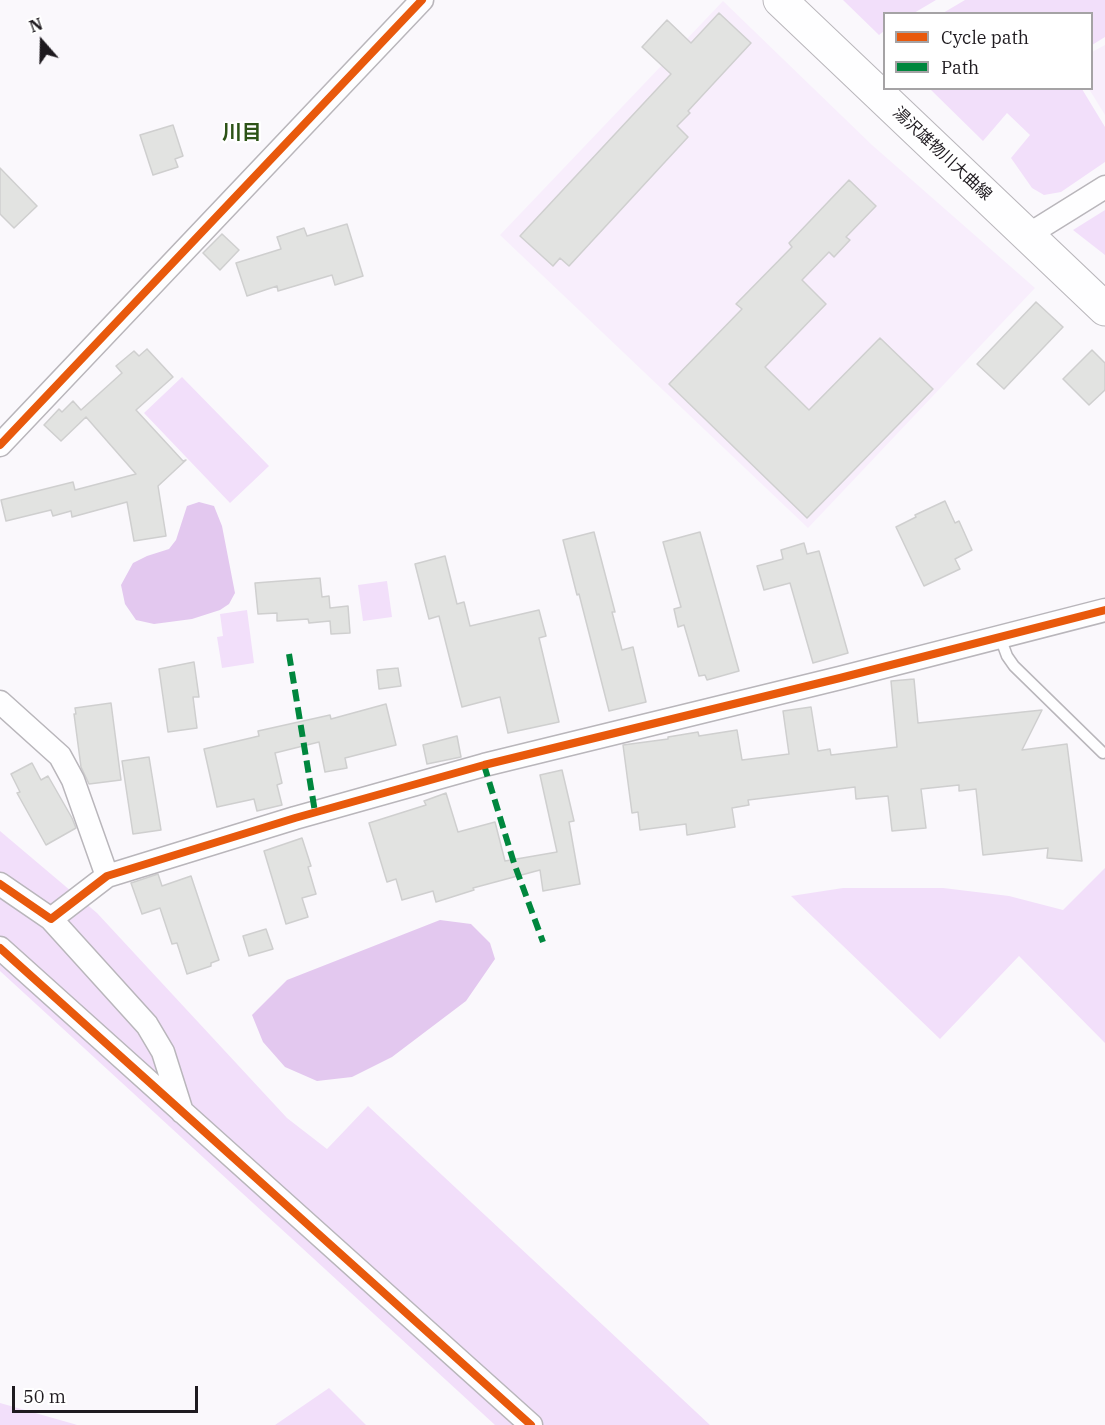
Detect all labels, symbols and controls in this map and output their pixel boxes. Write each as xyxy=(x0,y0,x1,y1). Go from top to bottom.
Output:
north arrow xyxy=(12,12,72,72)
legend xyxy=(883,12,1093,90)
text: N xyxy=(26,14,45,37)
text: Cycle path xyxy=(941,26,1029,49)
text: Path xyxy=(941,56,979,79)
street label: 湯沢雄物川大曲線 xyxy=(889,103,995,205)
district label: 川目 xyxy=(222,121,262,145)
scale bar xyxy=(15,1374,201,1412)
text: 50 m xyxy=(23,1385,66,1408)

